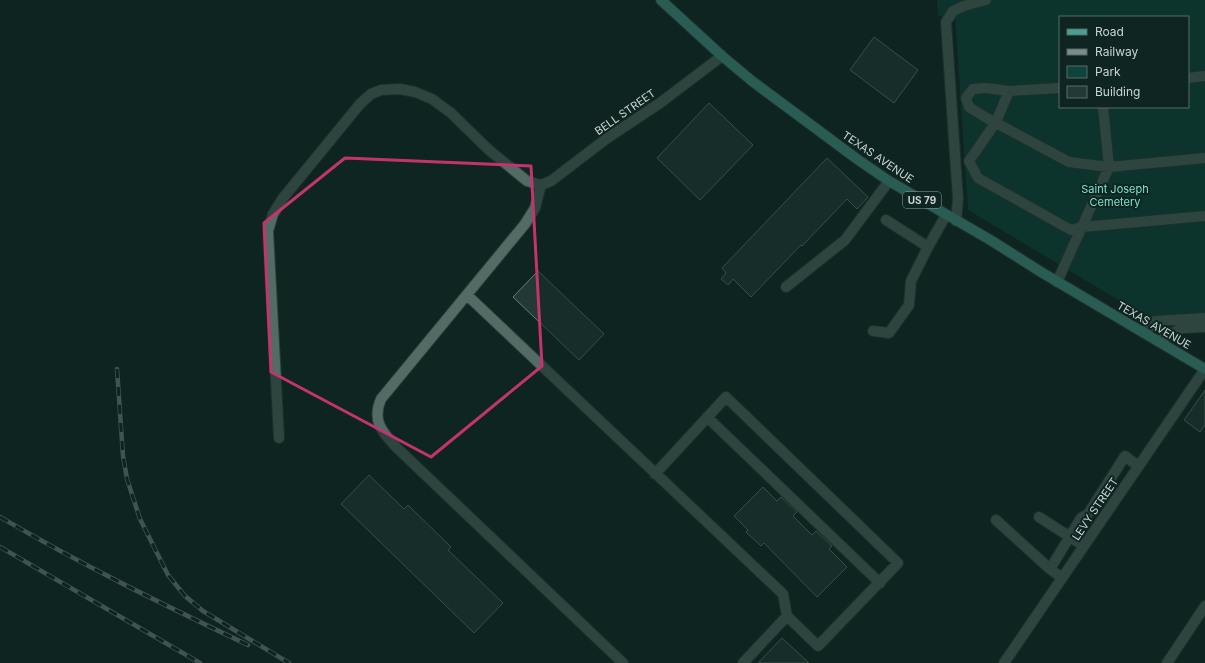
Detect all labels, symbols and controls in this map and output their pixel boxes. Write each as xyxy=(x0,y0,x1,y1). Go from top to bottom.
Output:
legend xyxy=(1059,16,1189,108)
text: Road xyxy=(1095,24,1124,39)
text: Railway xyxy=(1095,44,1139,59)
text: Park xyxy=(1095,64,1121,79)
text: Building xyxy=(1095,84,1140,99)
street label: BELL STREET xyxy=(592,86,658,138)
street label: TEXAS AVENUE xyxy=(840,128,916,186)
park label: Saint Joseph Cemetery xyxy=(1081,182,1149,209)
road number: US 79 xyxy=(903,192,941,208)
street label: TEXAS AVENUE xyxy=(1115,298,1193,352)
street label: LEVY STREET xyxy=(1069,475,1121,543)

